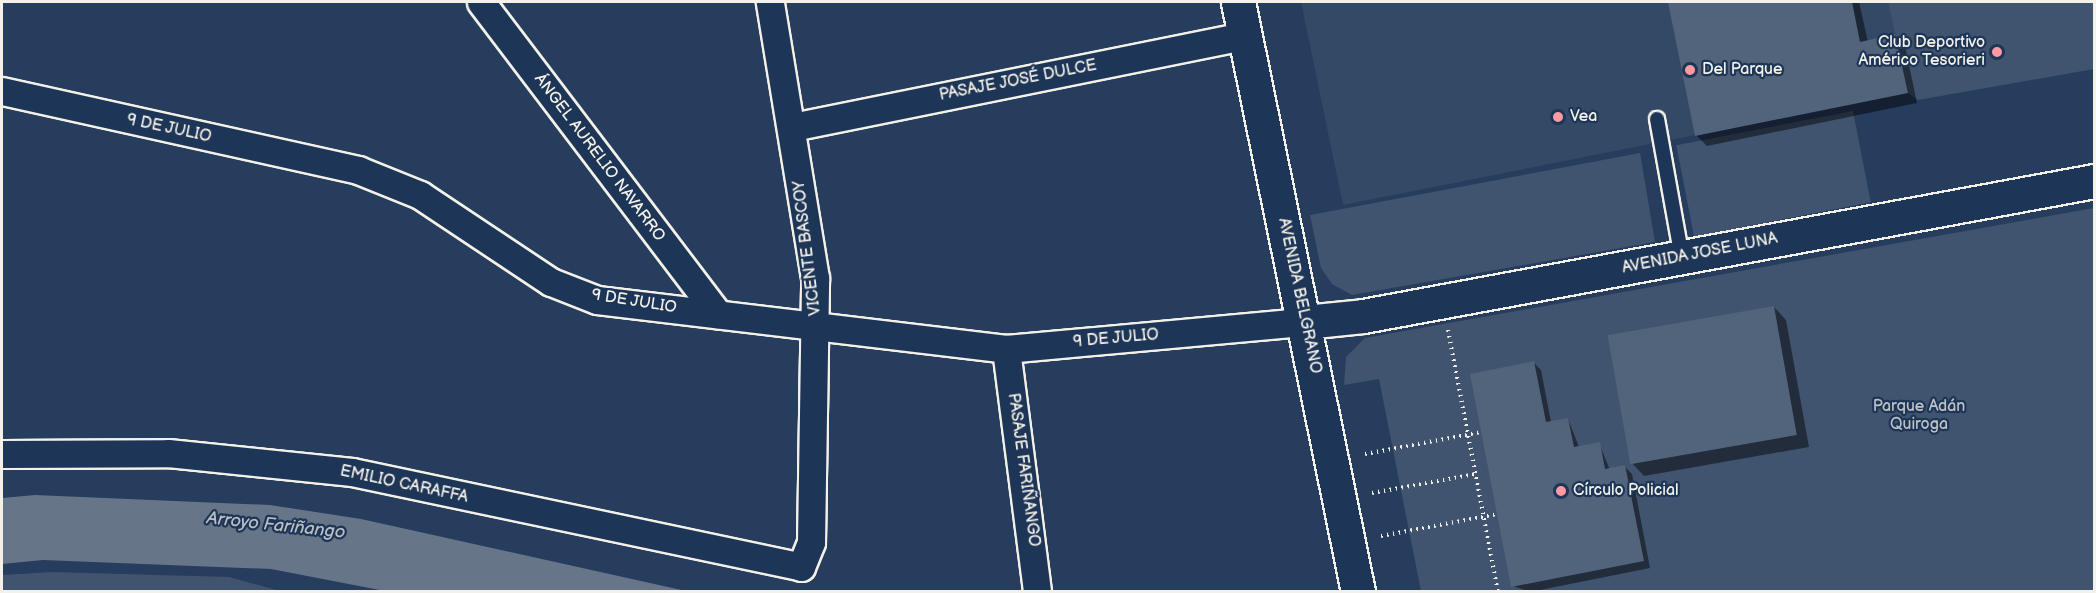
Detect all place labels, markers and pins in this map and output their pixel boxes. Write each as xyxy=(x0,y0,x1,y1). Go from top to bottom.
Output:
place label: Club Deportivo Américo Tesorieri xyxy=(1858,33,1985,71)
marker: Club Deportivo Américo Tesorieri xyxy=(1990,45,2004,59)
place label: Del Parque xyxy=(1702,60,1782,80)
marker: Del Parque xyxy=(1683,63,1697,77)
place label: Vea xyxy=(1570,107,1597,127)
marker: Vea xyxy=(1551,110,1565,124)
place label: Círculo Policial xyxy=(1573,481,1679,501)
marker: Círculo Policial xyxy=(1554,484,1568,498)

